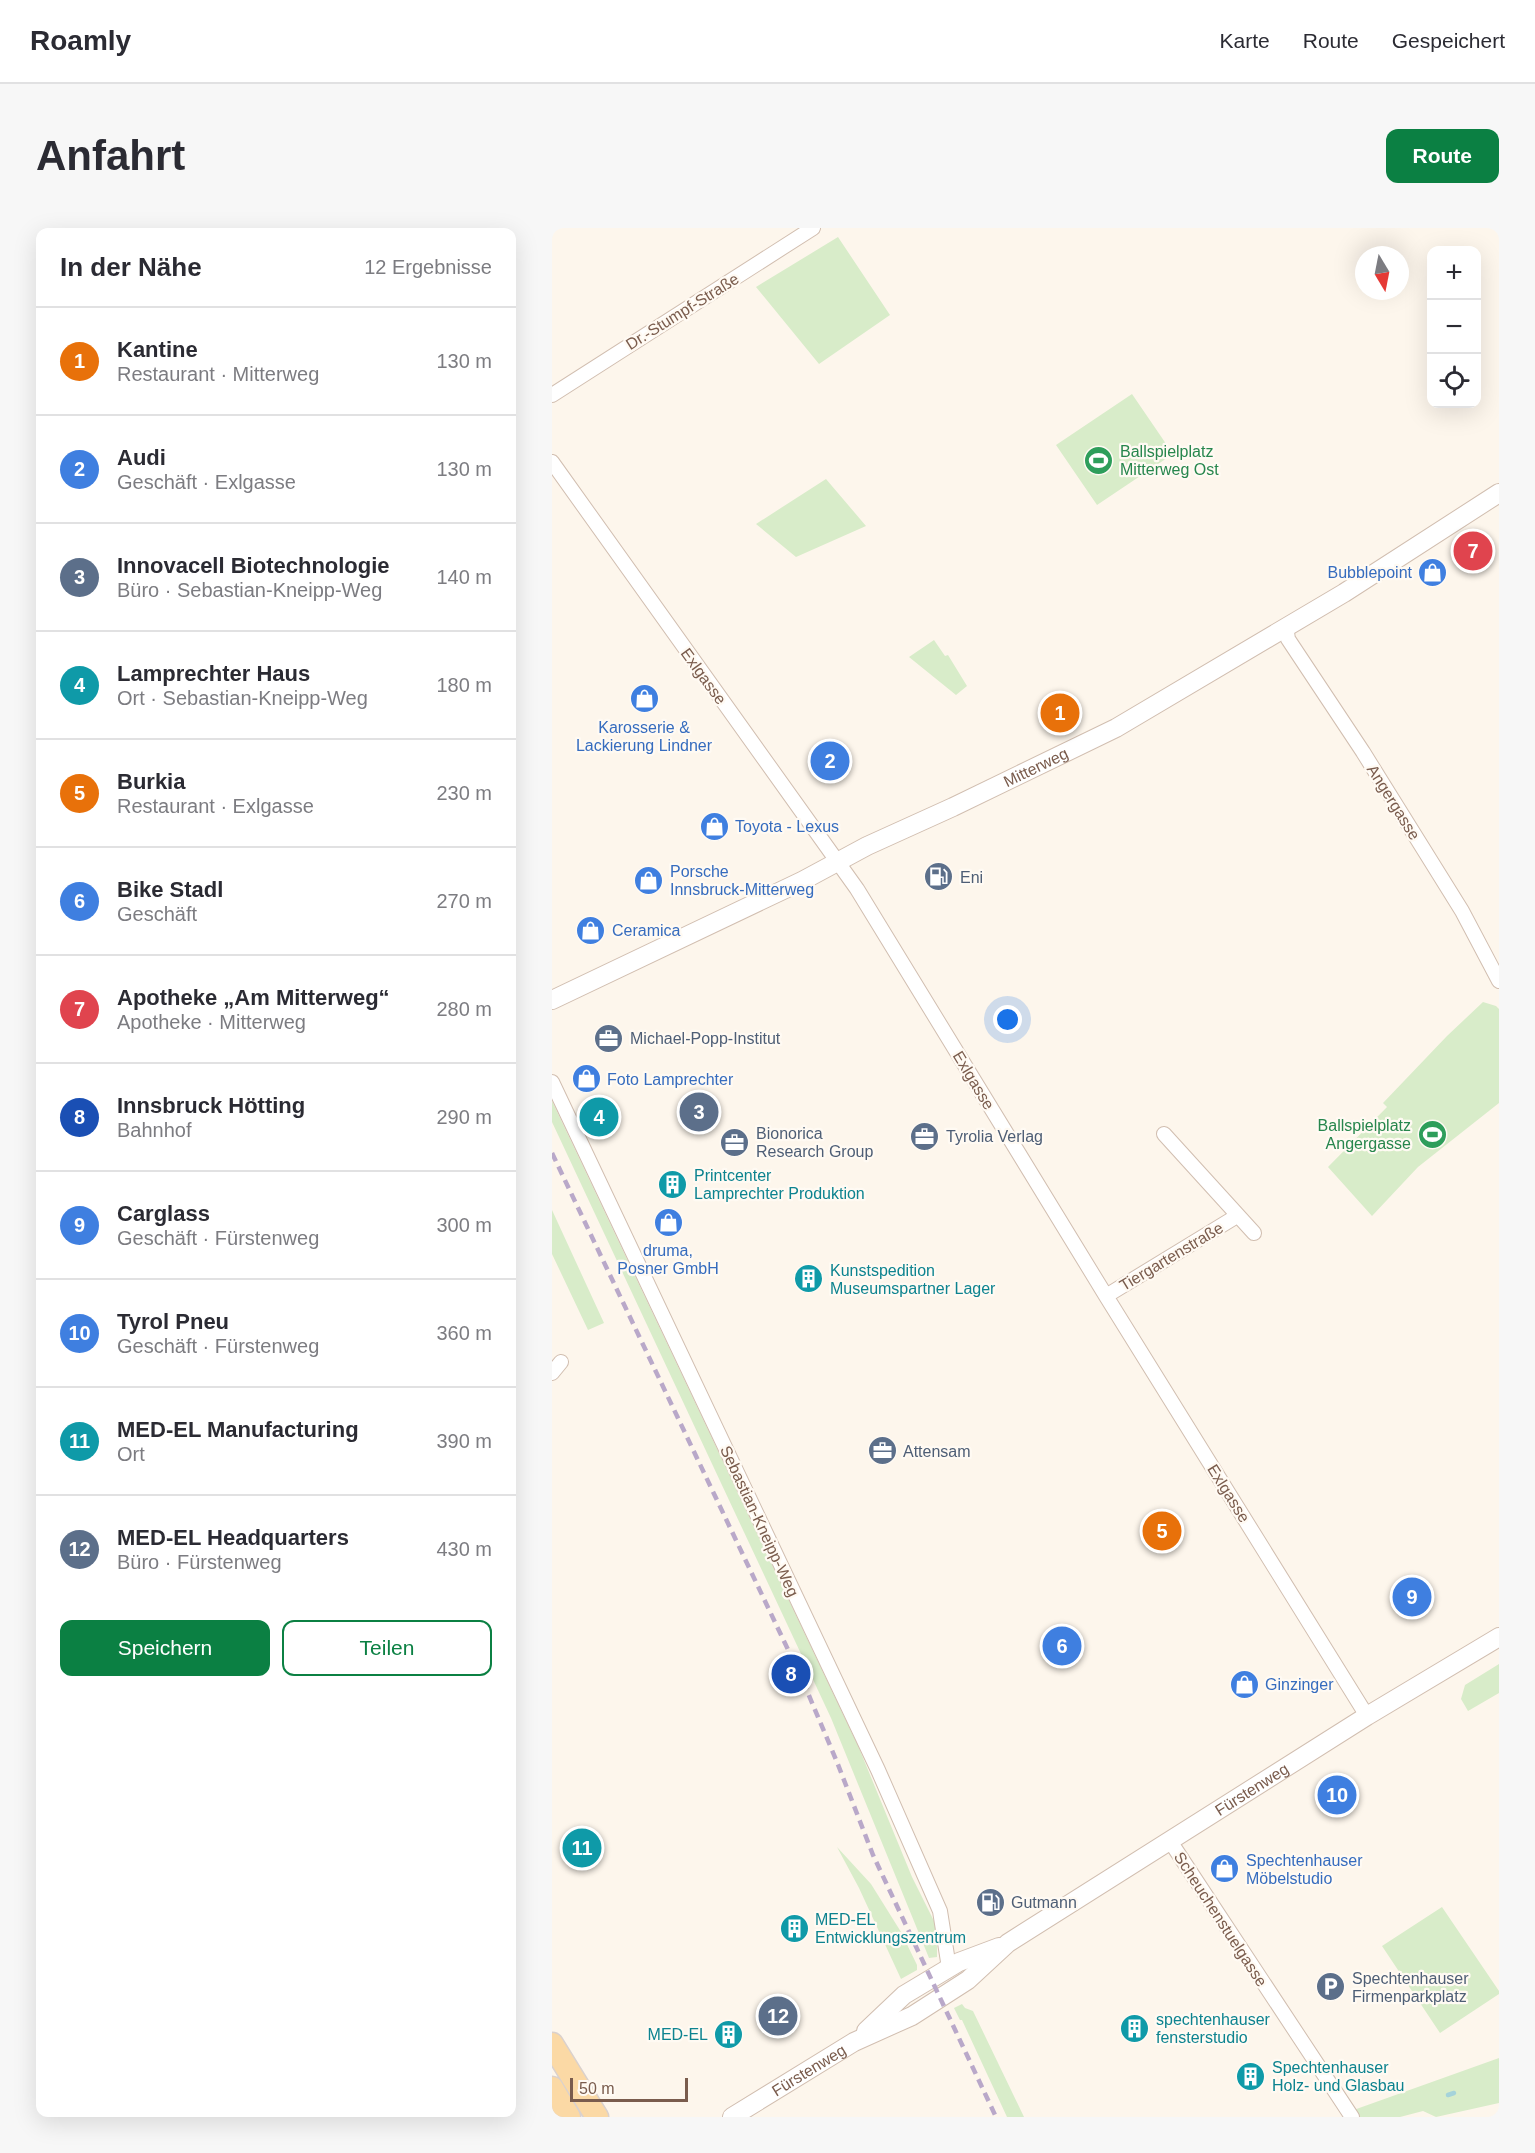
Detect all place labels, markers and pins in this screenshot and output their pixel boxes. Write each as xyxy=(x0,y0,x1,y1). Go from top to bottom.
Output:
place label: Ballspielplatz Mitterweg Ost xyxy=(1120,443,1219,478)
sports icon: Ballspielplatz Mitterweg Ost xyxy=(1083,444,1115,476)
pin: 7 xyxy=(1454,528,1492,574)
shop icon: Bubblepoint xyxy=(1417,556,1449,588)
place label: Bubblepoint xyxy=(1327,564,1413,581)
shop icon: Karosserie & Lackierung Lindner xyxy=(628,683,660,715)
pin: 1 xyxy=(1040,690,1080,736)
place label: Karosserie & Lackierung Lindner xyxy=(576,719,713,754)
pin: 2 xyxy=(810,738,850,784)
shop icon: Toyota - Lexus xyxy=(698,810,730,842)
place label: Toyota - Lexus xyxy=(735,818,839,835)
fuel station icon: Eni xyxy=(923,861,955,893)
place label: Porsche Innsbruck-Mitterweg xyxy=(670,863,814,898)
shop icon: Porsche Innsbruck-Mitterweg xyxy=(633,864,665,896)
place label: Eni xyxy=(960,869,983,886)
shop icon: Ceramica xyxy=(575,914,607,946)
place label: Ceramica xyxy=(612,922,681,939)
office icon: Michael-Popp-Institut xyxy=(593,1022,625,1054)
place label: Michael-Popp-Institut xyxy=(630,1030,781,1047)
shop icon: Foto Lamprechter xyxy=(570,1063,602,1095)
place label: Foto Lamprechter xyxy=(607,1071,734,1088)
pin: 3 xyxy=(680,1090,718,1134)
pin: 4 xyxy=(580,1094,618,1140)
place label: Ballspielplatz Angergasse xyxy=(1318,1117,1411,1152)
sports icon: Ballspielplatz Angergasse xyxy=(1416,1118,1448,1150)
office icon: Tyrolia Verlag xyxy=(909,1120,941,1152)
place label: Bionorica Research Group xyxy=(756,1125,873,1160)
office icon: Bionorica Research Group xyxy=(719,1126,751,1158)
place label: Tyrolia Verlag xyxy=(946,1128,1043,1145)
place label: Printcenter Lamprechter Produktion xyxy=(694,1167,865,1202)
building icon: Printcenter Lamprechter Produktion xyxy=(657,1168,689,1200)
shop icon: druma, Posner GmbH xyxy=(652,1206,684,1238)
place label: druma, Posner GmbH xyxy=(617,1242,719,1277)
place label: Kunstspedition Museumspartner Lager xyxy=(830,1262,996,1297)
building icon: Kunstspedition Museumspartner Lager xyxy=(793,1263,825,1295)
office icon: Attensam xyxy=(866,1435,898,1467)
place label: Attensam xyxy=(903,1443,971,1460)
pin: 5 xyxy=(1142,1508,1182,1554)
pin: 9 xyxy=(1392,1574,1432,1620)
pin: 6 xyxy=(1042,1624,1082,1668)
pin: 8 xyxy=(772,1652,810,1696)
shop icon: Ginzinger xyxy=(1228,1668,1260,1700)
place label: Ginzinger xyxy=(1265,1676,1334,1693)
pin: 10 xyxy=(1318,1772,1356,1818)
pin: 11 xyxy=(562,1826,602,1870)
place label: Spechtenhauser Möbelstudio xyxy=(1246,1852,1363,1887)
shop icon: Spechtenhauser Möbelstudio xyxy=(1209,1853,1241,1885)
fuel station icon: Gutmann xyxy=(974,1886,1006,1918)
place label: Gutmann xyxy=(1011,1894,1077,1911)
place label: MED-EL Entwicklungszentrum xyxy=(815,1911,966,1946)
building icon: MED-EL Entwicklungszentrum xyxy=(778,1912,810,1944)
place label: Spechtenhauser Firmenparkplatz xyxy=(1352,1970,1469,2005)
parking icon: Spechtenhauser Firmenparkplatz xyxy=(1315,1971,1347,2003)
pin: 12 xyxy=(758,1994,798,2038)
place label: spechtenhauser fensterstudio xyxy=(1156,2011,1271,2046)
building icon: spechtenhauser fensterstudio xyxy=(1119,2012,1151,2044)
building icon: MED-EL xyxy=(713,2018,745,2050)
place label: MED-EL xyxy=(648,2026,708,2043)
place label: Spechtenhauser Holz- und Glasbau xyxy=(1272,2059,1405,2094)
building icon: Spechtenhauser Holz- und Glasbau xyxy=(1235,2060,1267,2092)

